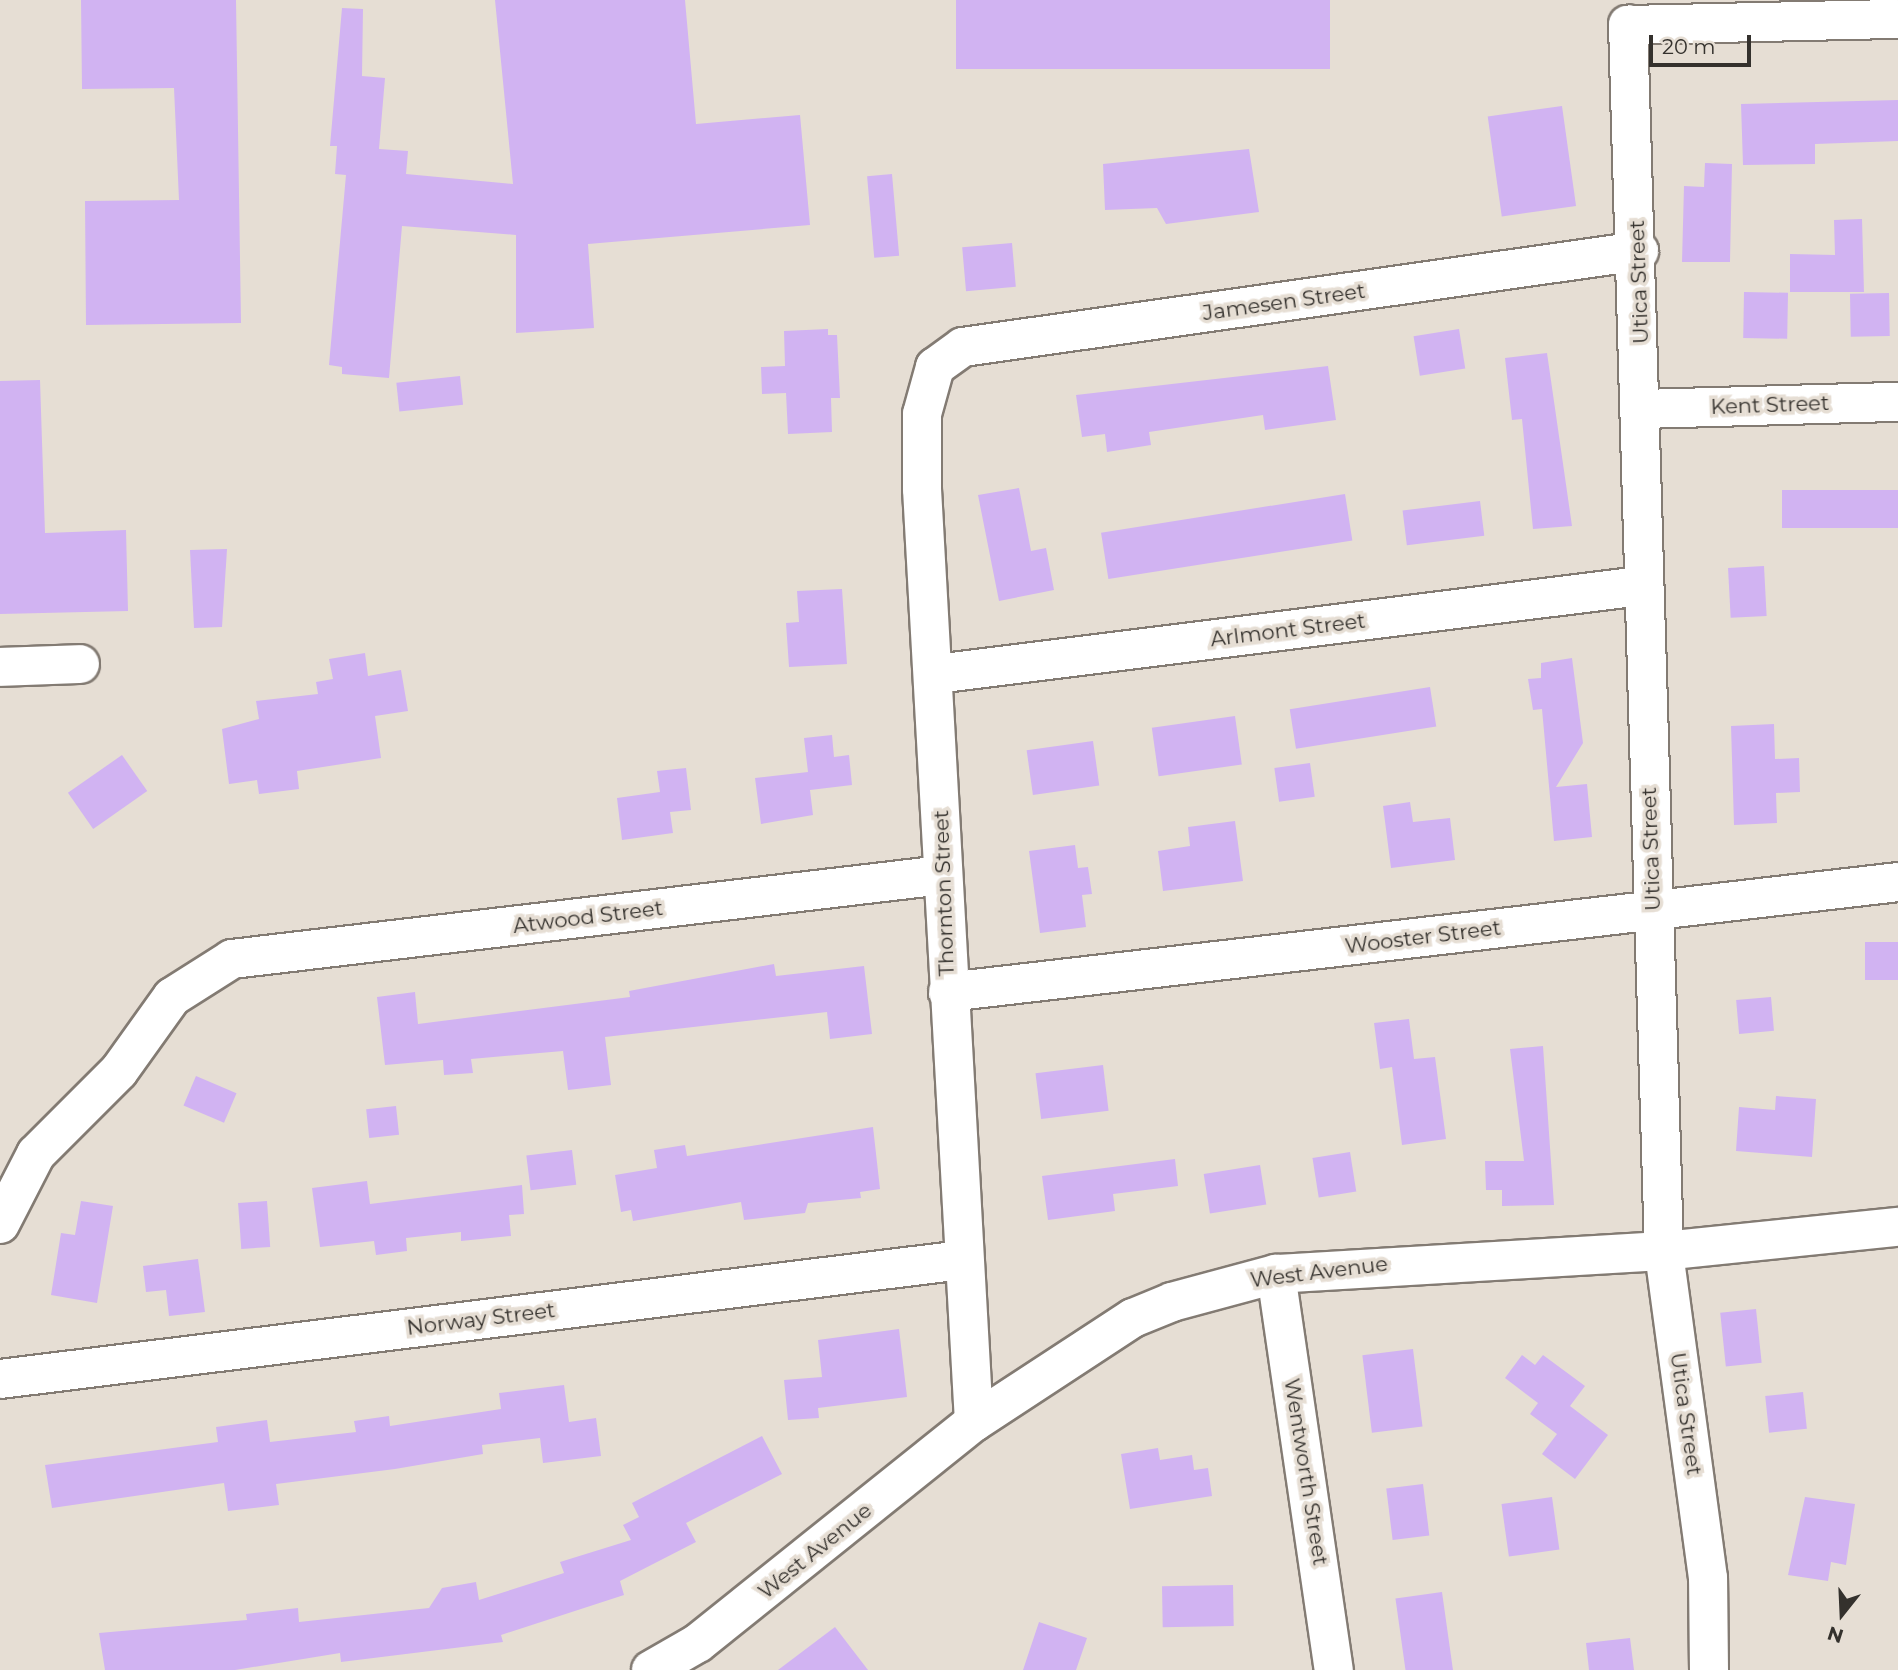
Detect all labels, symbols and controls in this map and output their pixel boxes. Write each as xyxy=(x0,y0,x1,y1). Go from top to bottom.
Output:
scale bar xyxy=(1653,21,1755,65)
text: 20 m xyxy=(1662,34,1716,59)
street label: Utica Street xyxy=(1624,220,1654,344)
street label: Jamesen Street xyxy=(1201,278,1367,326)
street label: Kent Street xyxy=(1710,390,1830,420)
street label: Arlmont Street xyxy=(1209,608,1367,652)
street label: Utica Street xyxy=(1636,787,1666,911)
street label: Thornton Street xyxy=(929,809,959,977)
street label: Atwood Street xyxy=(512,895,664,939)
street label: Wooster Street xyxy=(1344,915,1502,959)
street label: West Avenue xyxy=(1249,1251,1389,1293)
street label: Norway Street xyxy=(405,1297,557,1341)
street label: Utica Street xyxy=(1665,1351,1707,1477)
street label: Wentworth Street xyxy=(1279,1377,1333,1567)
street label: West Avenue xyxy=(753,1498,877,1604)
north arrow xyxy=(1807,1579,1877,1649)
text: N xyxy=(1825,1621,1846,1648)

